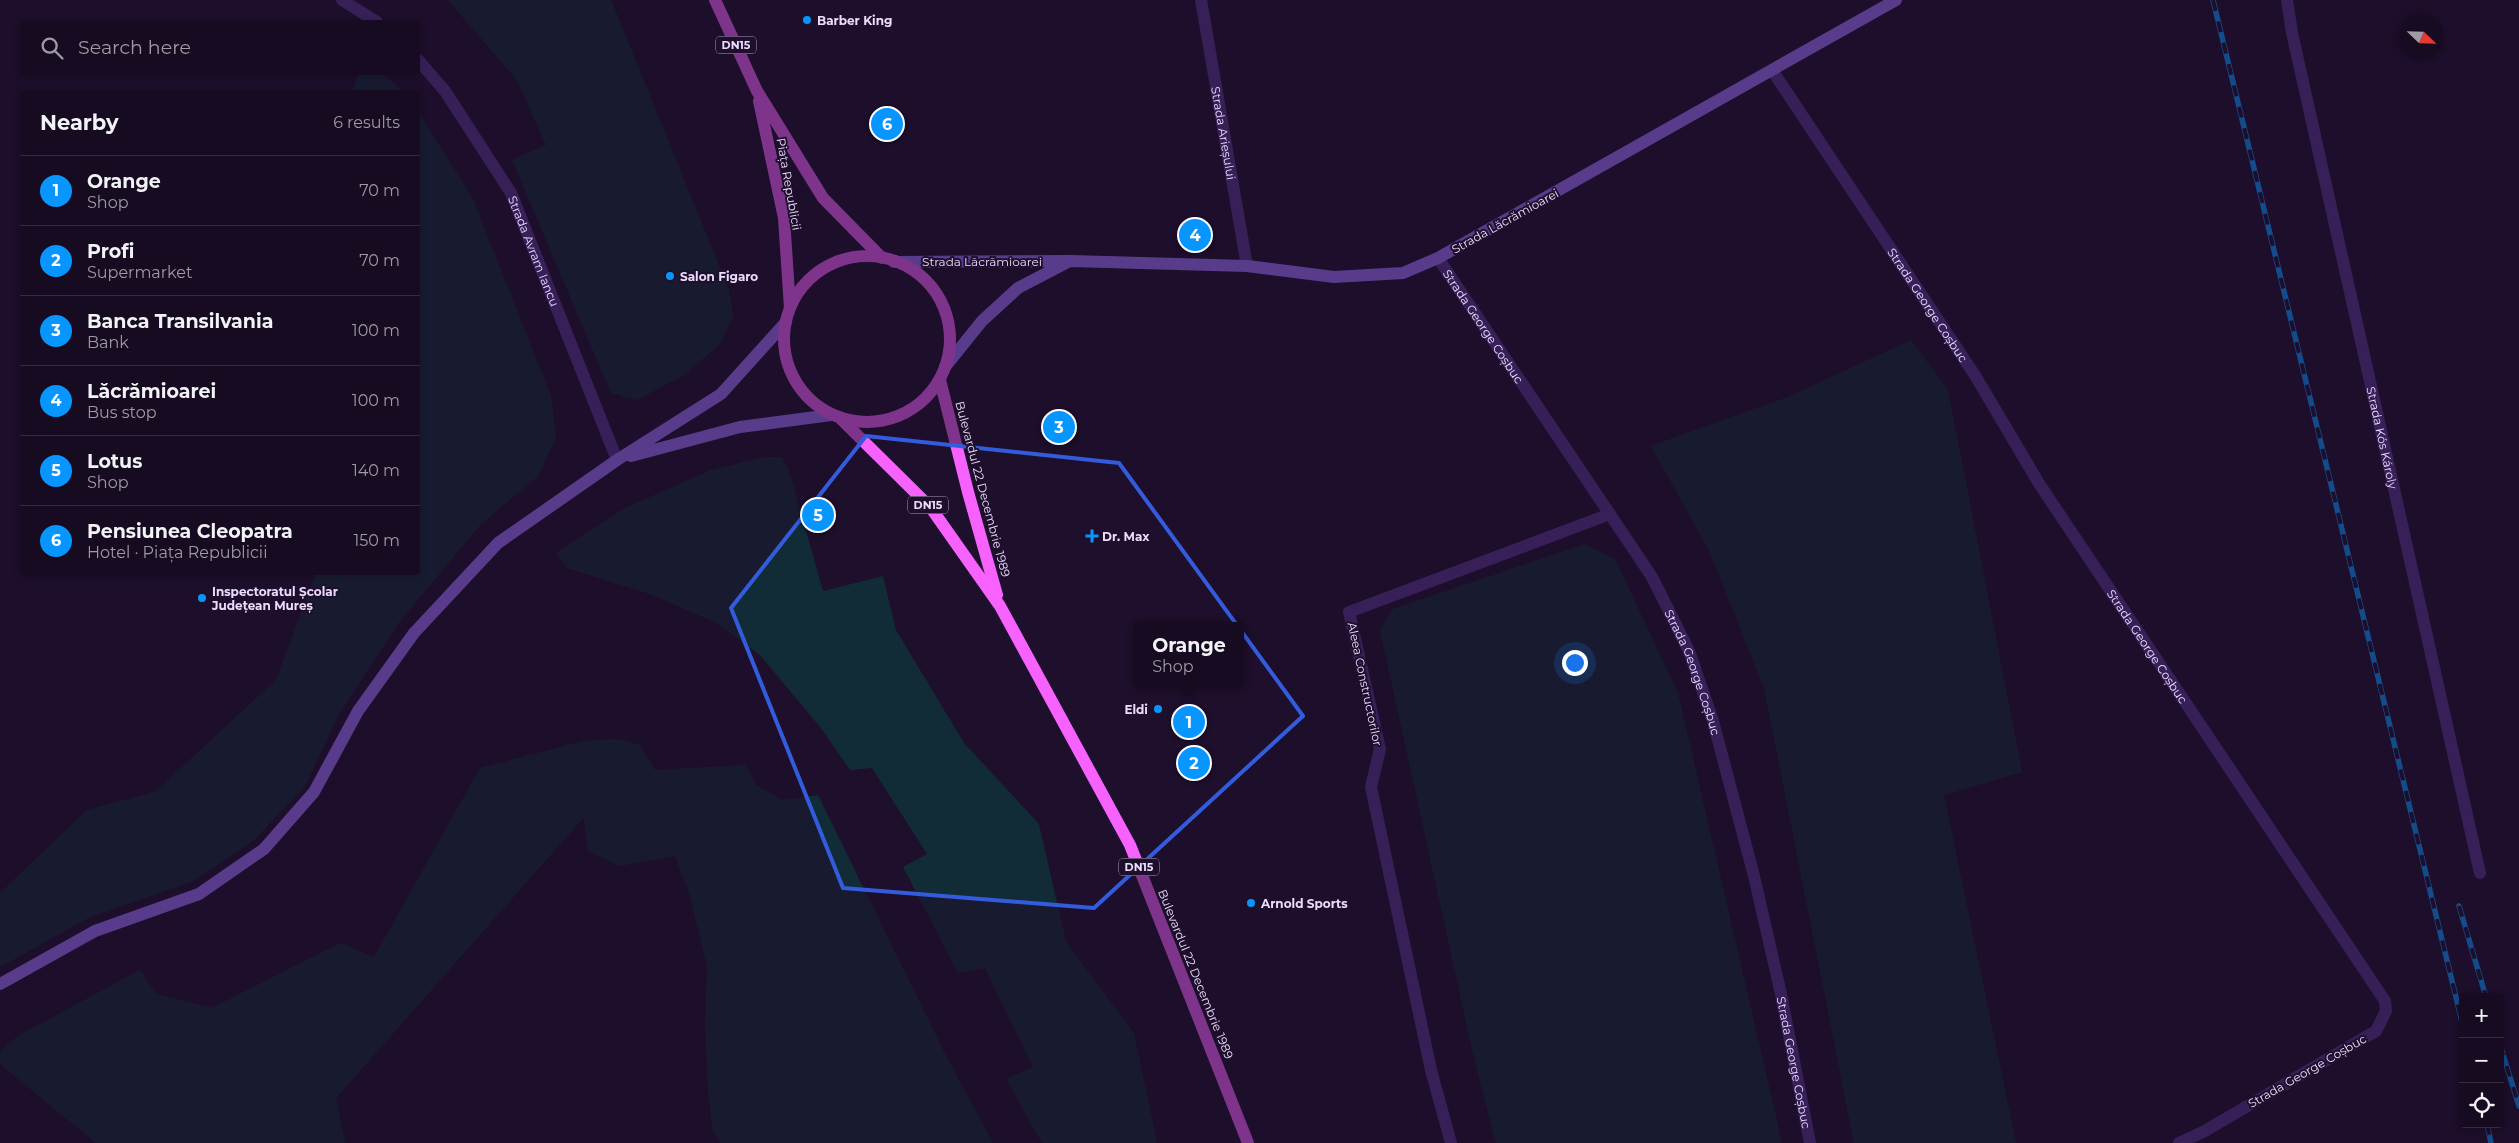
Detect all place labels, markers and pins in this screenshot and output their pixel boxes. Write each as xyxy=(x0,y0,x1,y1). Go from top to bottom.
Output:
place label: Barber King xyxy=(817,13,892,28)
marker: Barber King xyxy=(801,14,813,26)
pin: 6 xyxy=(871,105,903,143)
pin: 4 xyxy=(1179,216,1211,254)
place label: Salon Figaro xyxy=(680,269,758,284)
marker: Salon Figaro xyxy=(664,270,676,282)
pin: 3 xyxy=(1043,408,1075,446)
pin: 5 xyxy=(802,496,834,534)
place label: Dr. Max xyxy=(1102,529,1150,544)
marker: Dr. Max xyxy=(1086,530,1098,542)
place label: Inspectoratul Școlar Județean Mureș xyxy=(211,584,338,613)
marker: Inspectoratul Școlar Județean Mureș xyxy=(196,592,208,604)
place label: Eldi xyxy=(1124,702,1148,717)
marker: Eldi xyxy=(1152,703,1164,715)
pin: 1 xyxy=(1173,703,1205,741)
pin: 2 xyxy=(1178,744,1210,782)
place label: Arnold Sports xyxy=(1260,896,1348,911)
marker: Arnold Sports xyxy=(1245,897,1257,909)

